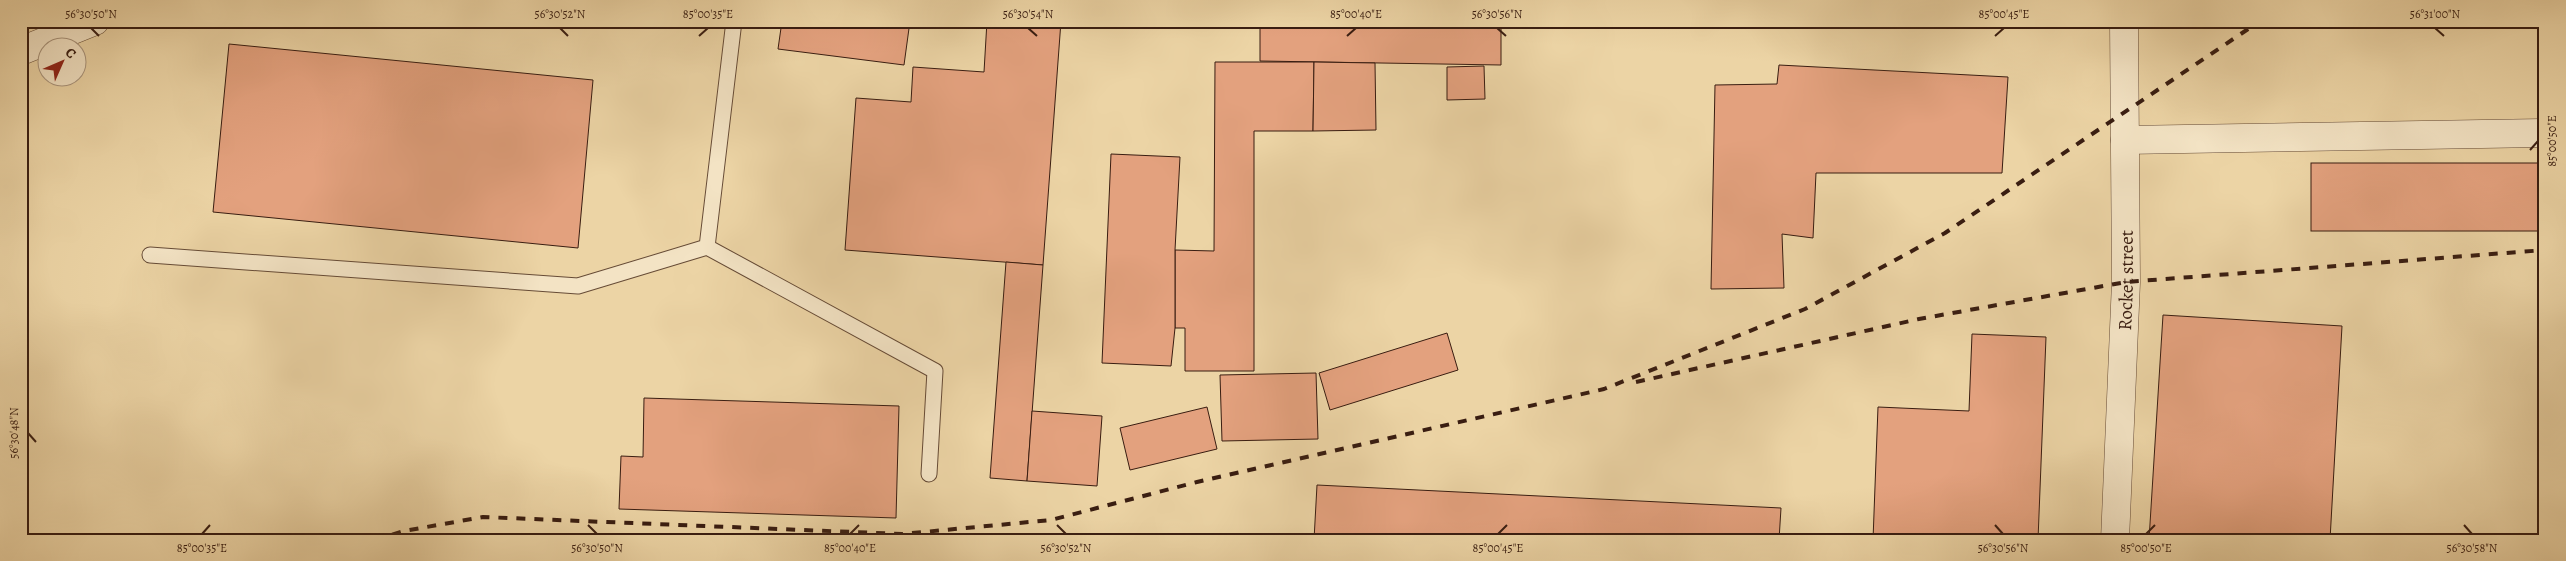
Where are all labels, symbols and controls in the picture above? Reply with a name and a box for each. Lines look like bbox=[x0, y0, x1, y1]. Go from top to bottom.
text: 56°30'50"N bbox=[65, 6, 117, 22]
text: 56°30'52"N bbox=[535, 6, 586, 22]
text: 85°00'35"E bbox=[683, 6, 733, 22]
text: 56°30'54"N bbox=[1003, 6, 1054, 22]
text: 85°00'40"E bbox=[1330, 6, 1382, 22]
text: 56°30'56"N bbox=[1472, 6, 1523, 22]
text: 85°00'45"E bbox=[1979, 6, 2029, 22]
text: 56°31'00"N bbox=[2410, 6, 2461, 22]
north arrow bbox=[38, 38, 88, 88]
text: С bbox=[61, 43, 81, 63]
text: 85°00'50"E bbox=[2544, 115, 2560, 167]
street label: Rocket street bbox=[2112, 230, 2140, 331]
text: 56°30'48"N bbox=[6, 407, 22, 459]
text: 85°00'35"E bbox=[177, 540, 227, 556]
text: 56°30'50"N bbox=[571, 540, 623, 556]
text: 85°00'40"E bbox=[824, 540, 876, 556]
text: 56°30'52"N bbox=[1041, 540, 1092, 556]
text: 85°00'45"E bbox=[1473, 540, 1523, 556]
text: 56°30'56"N bbox=[1978, 540, 2029, 556]
text: 85°00'50"E bbox=[2120, 540, 2172, 556]
text: 56°30'58"N bbox=[2446, 540, 2498, 556]

